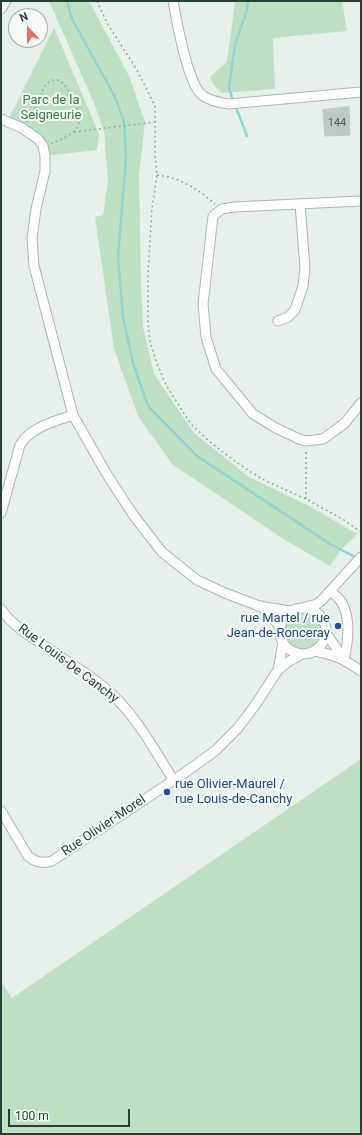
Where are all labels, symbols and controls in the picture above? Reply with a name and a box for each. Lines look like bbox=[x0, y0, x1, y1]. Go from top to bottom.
north arrow bbox=[8, 8, 48, 48]
text: N bbox=[18, 10, 30, 25]
park label: Parc de la Seigneurie bbox=[21, 93, 81, 124]
house number: 144 bbox=[328, 116, 346, 130]
place label: rue Martel / rue Jean-de-Ronceray bbox=[227, 611, 330, 642]
street label: Rue Louis-De Canchy bbox=[15, 621, 121, 707]
marker: rue Martel / rue Jean-de-Ronceray bbox=[333, 621, 343, 631]
place label: rue Olivier-Maurel / rue Louis-de-Canchy bbox=[175, 777, 292, 808]
marker: rue Olivier-Maurel / rue Louis-de-Canchy bbox=[162, 787, 172, 797]
street label: Rue Olivier-Morel bbox=[59, 792, 149, 860]
scale bar bbox=[10, 1101, 132, 1127]
text: 100 m bbox=[15, 1109, 49, 1123]

